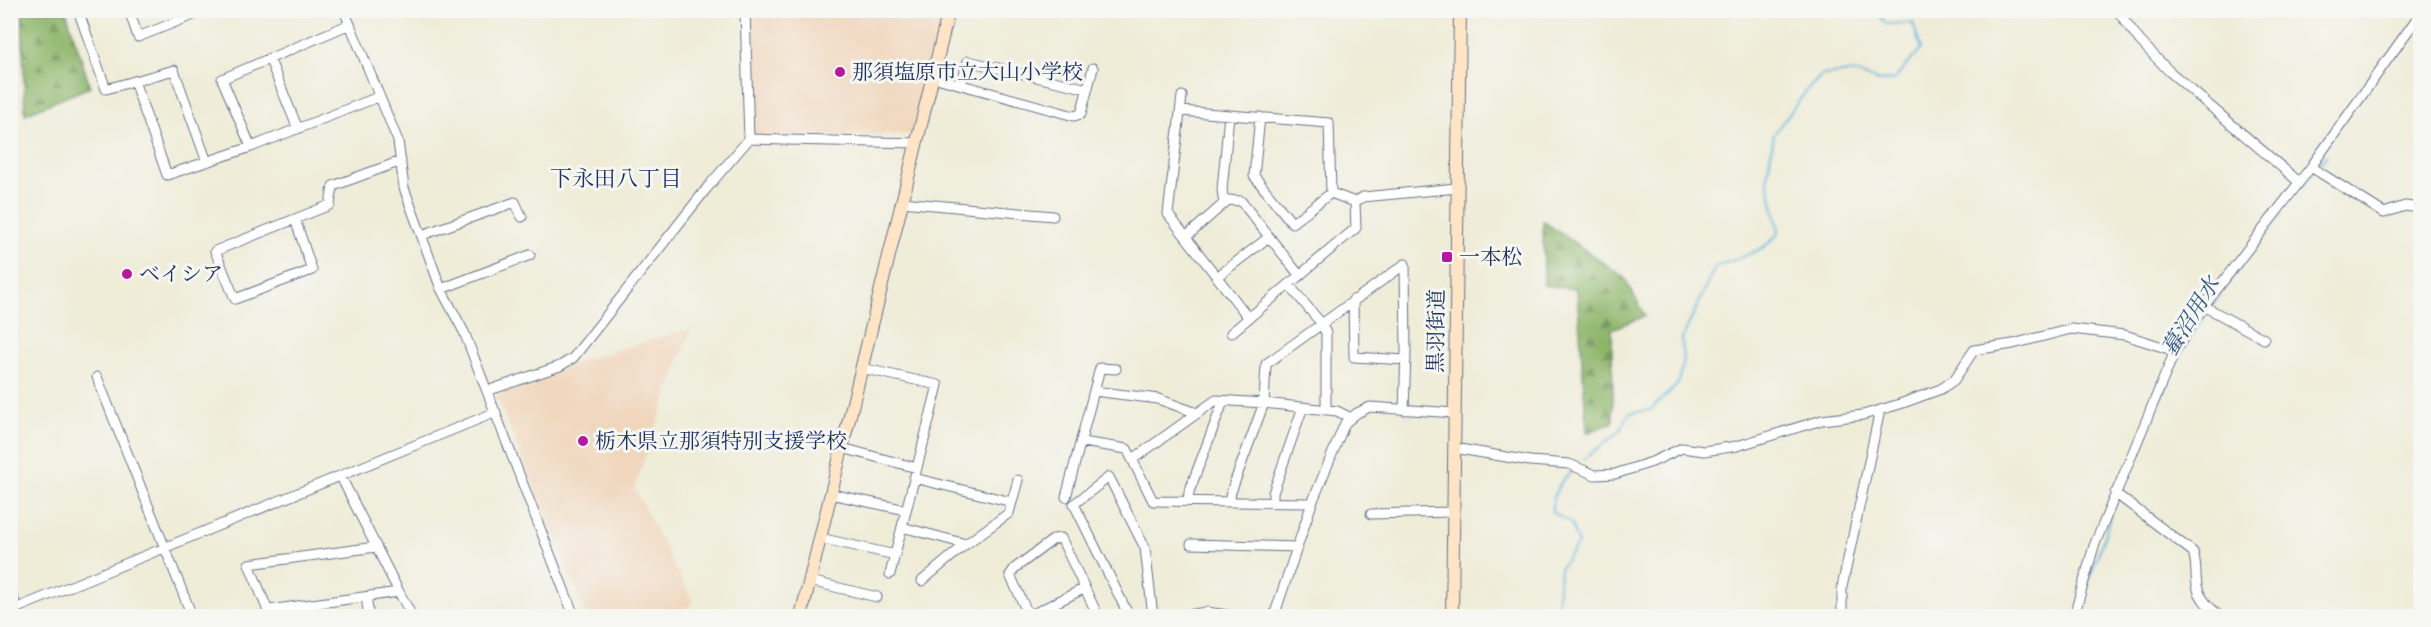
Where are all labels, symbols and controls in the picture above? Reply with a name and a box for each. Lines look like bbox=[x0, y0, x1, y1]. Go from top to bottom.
place label: 那須塩原市立大山小学校 bbox=[852, 59, 1083, 85]
marker: 那須塩原市立大山小学校 bbox=[833, 65, 847, 79]
district label: 下永田八丁目 bbox=[550, 165, 682, 192]
place label: 一本松 bbox=[1459, 244, 1522, 270]
marker: 一本松 bbox=[1440, 250, 1454, 264]
place label: ベイシア bbox=[139, 261, 223, 287]
marker: ベイシア bbox=[120, 267, 134, 281]
water label: 蟇沼用水 bbox=[2156, 270, 2226, 361]
street label: 黒羽街道 bbox=[1422, 289, 1450, 373]
place label: 栃木県立那須特別支援学校 bbox=[595, 428, 847, 454]
marker: 栃木県立那須特別支援学校 bbox=[576, 434, 590, 448]

